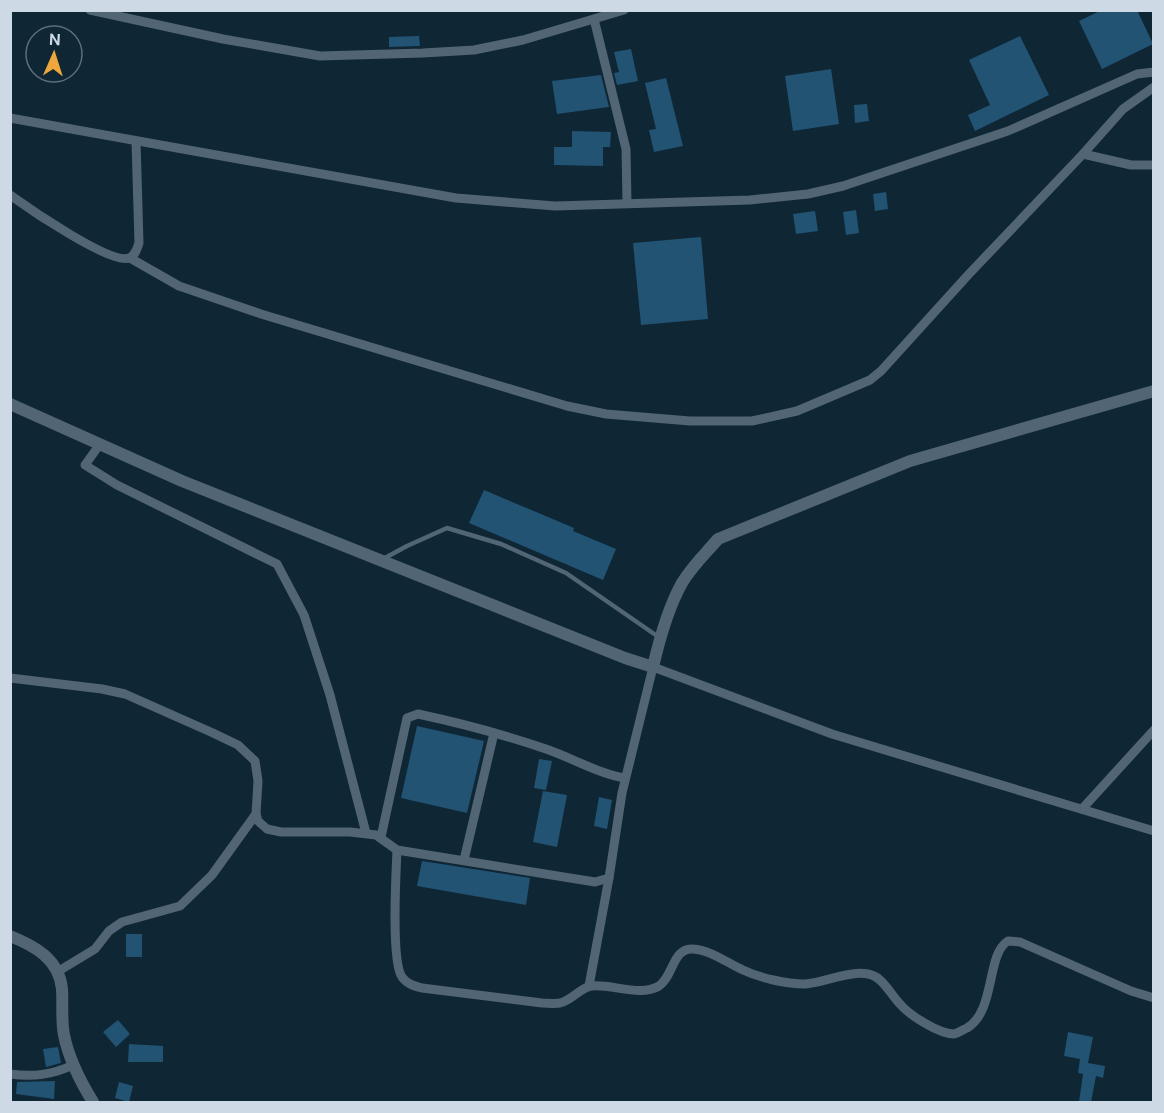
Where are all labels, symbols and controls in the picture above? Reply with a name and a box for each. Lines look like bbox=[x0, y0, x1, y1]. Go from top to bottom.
north arrow bbox=[24, 24, 84, 84]
text: N bbox=[48, 29, 61, 50]

